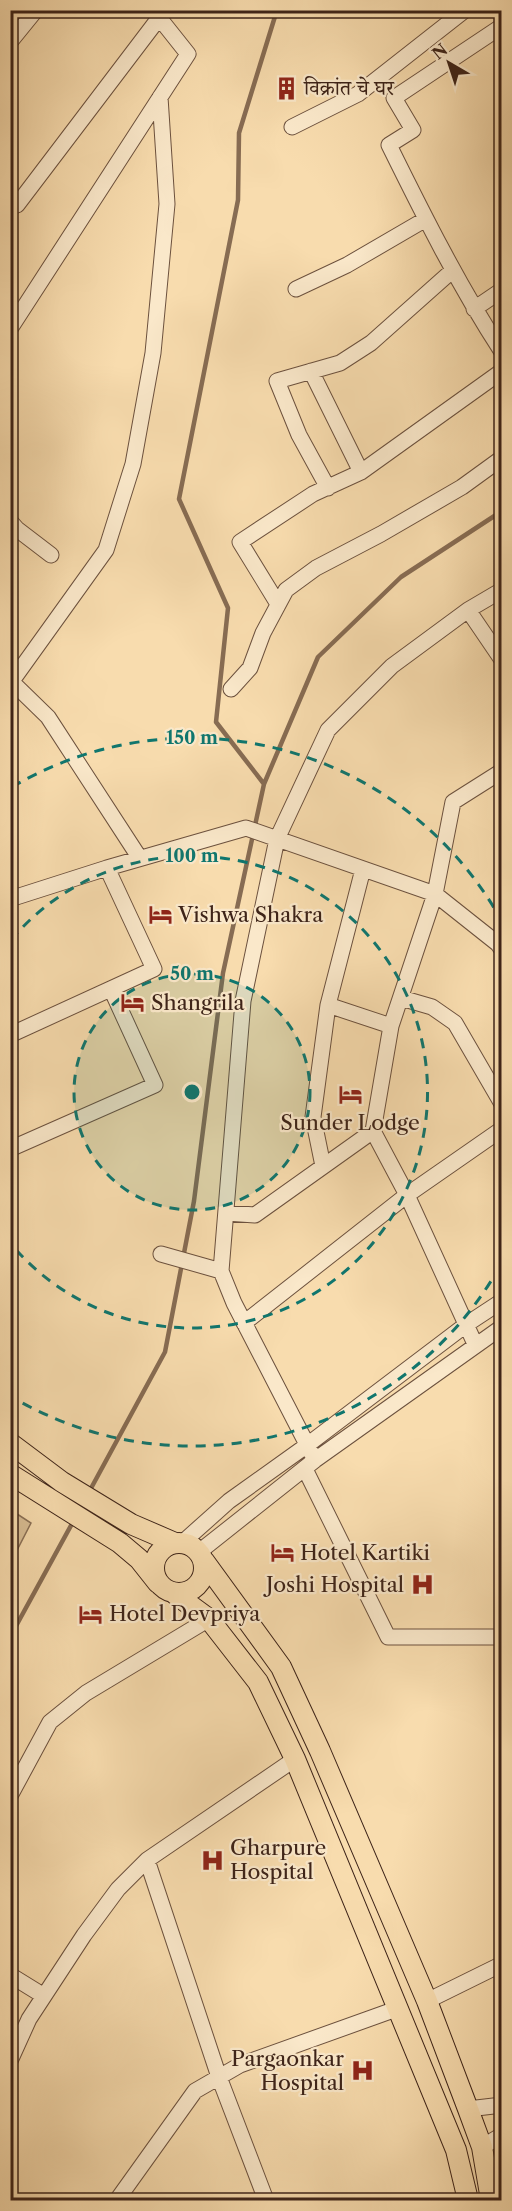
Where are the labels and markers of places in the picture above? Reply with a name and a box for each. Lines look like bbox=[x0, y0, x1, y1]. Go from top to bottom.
building icon: विक्रांत चे घर bbox=[273, 75, 299, 101]
place label: विक्रांत चे घर bbox=[303, 75, 395, 100]
hotel icon: Vishwa Shakra bbox=[147, 902, 173, 928]
place label: Vishwa Shakra bbox=[177, 902, 324, 927]
hotel icon: Shangrila bbox=[120, 990, 146, 1016]
place label: Shangrila bbox=[151, 990, 245, 1015]
centre of rings bbox=[182, 1082, 202, 1102]
hotel icon: Sunder Lodge bbox=[337, 1082, 363, 1108]
place label: Sunder Lodge bbox=[280, 1110, 420, 1135]
hotel icon: Hotel Kartiki bbox=[269, 1540, 295, 1566]
place label: Hotel Kartiki bbox=[300, 1540, 430, 1565]
place label: Joshi Hospital bbox=[263, 1572, 404, 1597]
hospital icon: Joshi Hospital bbox=[409, 1572, 435, 1598]
hotel icon: Hotel Devpriya bbox=[78, 1601, 104, 1627]
place label: Hotel Devpriya bbox=[109, 1601, 261, 1626]
place label: Gharpure Hospital bbox=[230, 1835, 326, 1884]
hospital icon: Gharpure Hospital bbox=[199, 1847, 225, 1873]
place label: Pargaonkar Hospital bbox=[231, 2046, 344, 2095]
hospital icon: Pargaonkar Hospital bbox=[349, 2058, 375, 2084]

